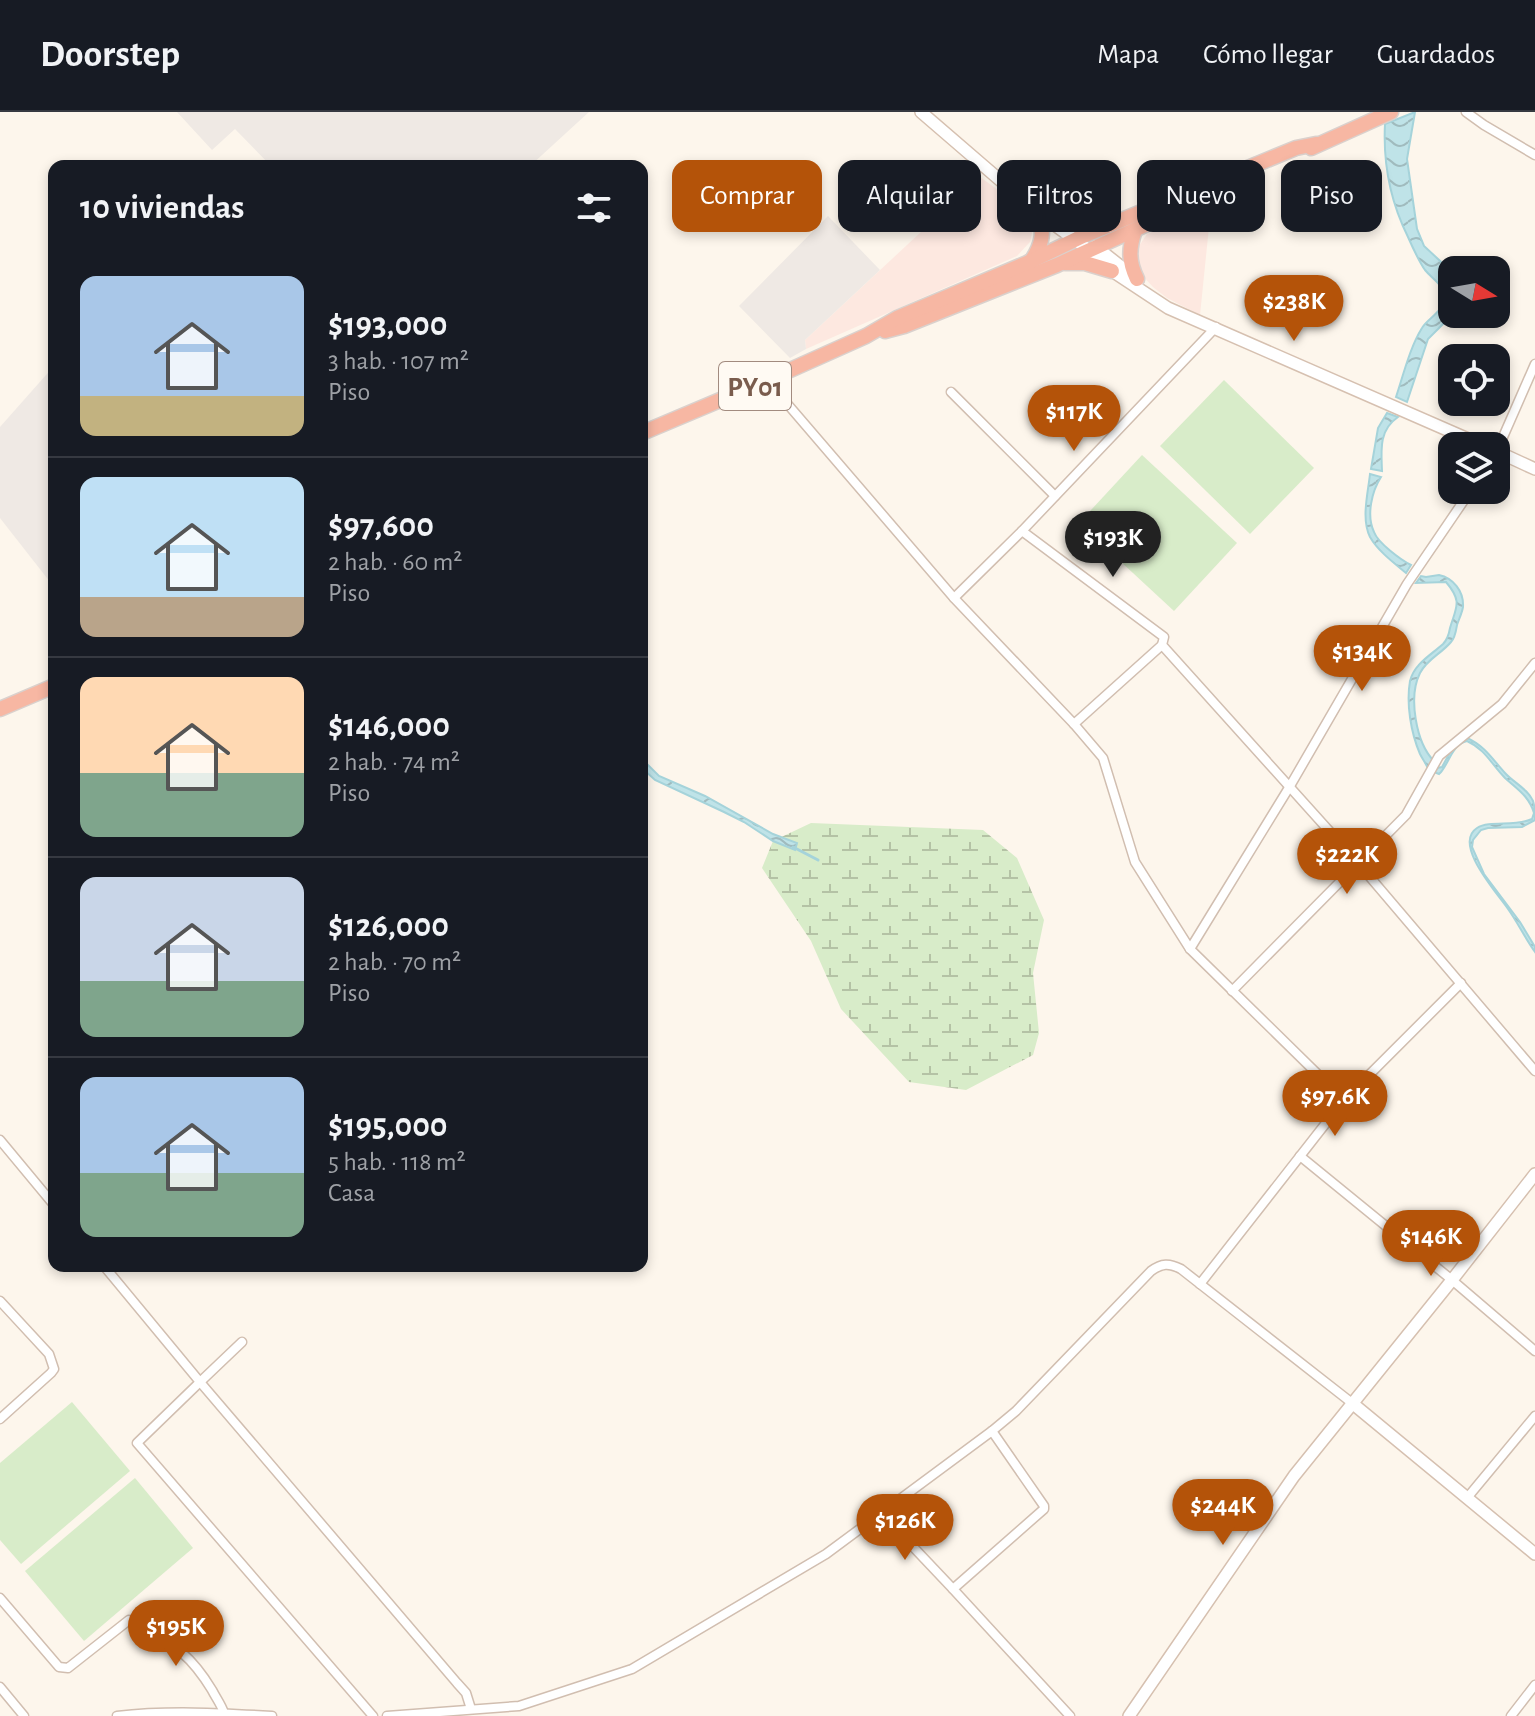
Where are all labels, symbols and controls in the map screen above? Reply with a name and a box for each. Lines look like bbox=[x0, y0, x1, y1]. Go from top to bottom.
text: Doorstep bbox=[40, 36, 180, 74]
text: Mapa bbox=[1097, 41, 1159, 69]
text: Cómo llegar bbox=[1203, 41, 1333, 69]
text: Guardados bbox=[1377, 41, 1495, 69]
chip: Comprar bbox=[672, 160, 822, 232]
chip: Alquilar bbox=[838, 160, 981, 232]
chip: Filtros bbox=[997, 160, 1121, 232]
chip: Nuevo bbox=[1137, 160, 1265, 232]
chip: Piso bbox=[1281, 160, 1382, 232]
icon: filters bbox=[572, 186, 616, 230]
text: 10 viviendas bbox=[80, 191, 244, 225]
north arrow bbox=[1438, 256, 1510, 328]
map controls bbox=[1438, 256, 1510, 504]
pin: $238K bbox=[1238, 275, 1350, 343]
text: $238K bbox=[1262, 288, 1326, 314]
icon: home bbox=[144, 308, 240, 404]
text: $193,000 bbox=[328, 308, 448, 342]
button: locate bbox=[1438, 344, 1510, 416]
text: 3 hab. · 107 m² bbox=[328, 348, 469, 374]
road number: PY01 bbox=[719, 362, 791, 410]
text: Piso bbox=[328, 379, 370, 405]
pin: $117K bbox=[1018, 385, 1130, 453]
text: $117K bbox=[1046, 398, 1102, 424]
button: layers bbox=[1438, 432, 1510, 504]
icon: home bbox=[144, 509, 240, 605]
text: $97,600 bbox=[328, 509, 434, 543]
pin: $193K bbox=[1057, 511, 1169, 579]
text: $193K bbox=[1083, 524, 1143, 550]
text: 2 hab. · 60 m² bbox=[328, 549, 462, 575]
text: Piso bbox=[328, 580, 370, 606]
pin: $134K bbox=[1306, 625, 1418, 693]
text: $134K bbox=[1332, 638, 1392, 664]
icon: home bbox=[144, 709, 240, 805]
text: $146,000 bbox=[328, 709, 450, 743]
text: 2 hab. · 74 m² bbox=[328, 749, 460, 775]
text: Piso bbox=[328, 780, 370, 806]
pin: $222K bbox=[1291, 828, 1403, 896]
text: $222K bbox=[1315, 841, 1379, 867]
icon: home bbox=[144, 909, 240, 1005]
text: $126,000 bbox=[328, 909, 449, 943]
text: 2 hab. · 70 m² bbox=[328, 949, 461, 975]
text: Piso bbox=[328, 980, 370, 1006]
pin: $97.6K bbox=[1270, 1070, 1400, 1138]
text: $97.6K bbox=[1300, 1083, 1370, 1109]
icon: home bbox=[144, 1109, 240, 1205]
text: $195,000 bbox=[328, 1109, 448, 1143]
text: 5 hab. · 118 m² bbox=[328, 1149, 466, 1175]
text: Casa bbox=[328, 1180, 375, 1206]
pin: $146K bbox=[1375, 1210, 1487, 1278]
text: $146K bbox=[1400, 1223, 1462, 1249]
pin: $244K bbox=[1167, 1479, 1279, 1547]
text: $244K bbox=[1190, 1492, 1256, 1518]
pin: $126K bbox=[849, 1494, 961, 1562]
text: $126K bbox=[874, 1507, 936, 1533]
pin: $195K bbox=[120, 1600, 232, 1668]
text: $195K bbox=[146, 1613, 206, 1639]

